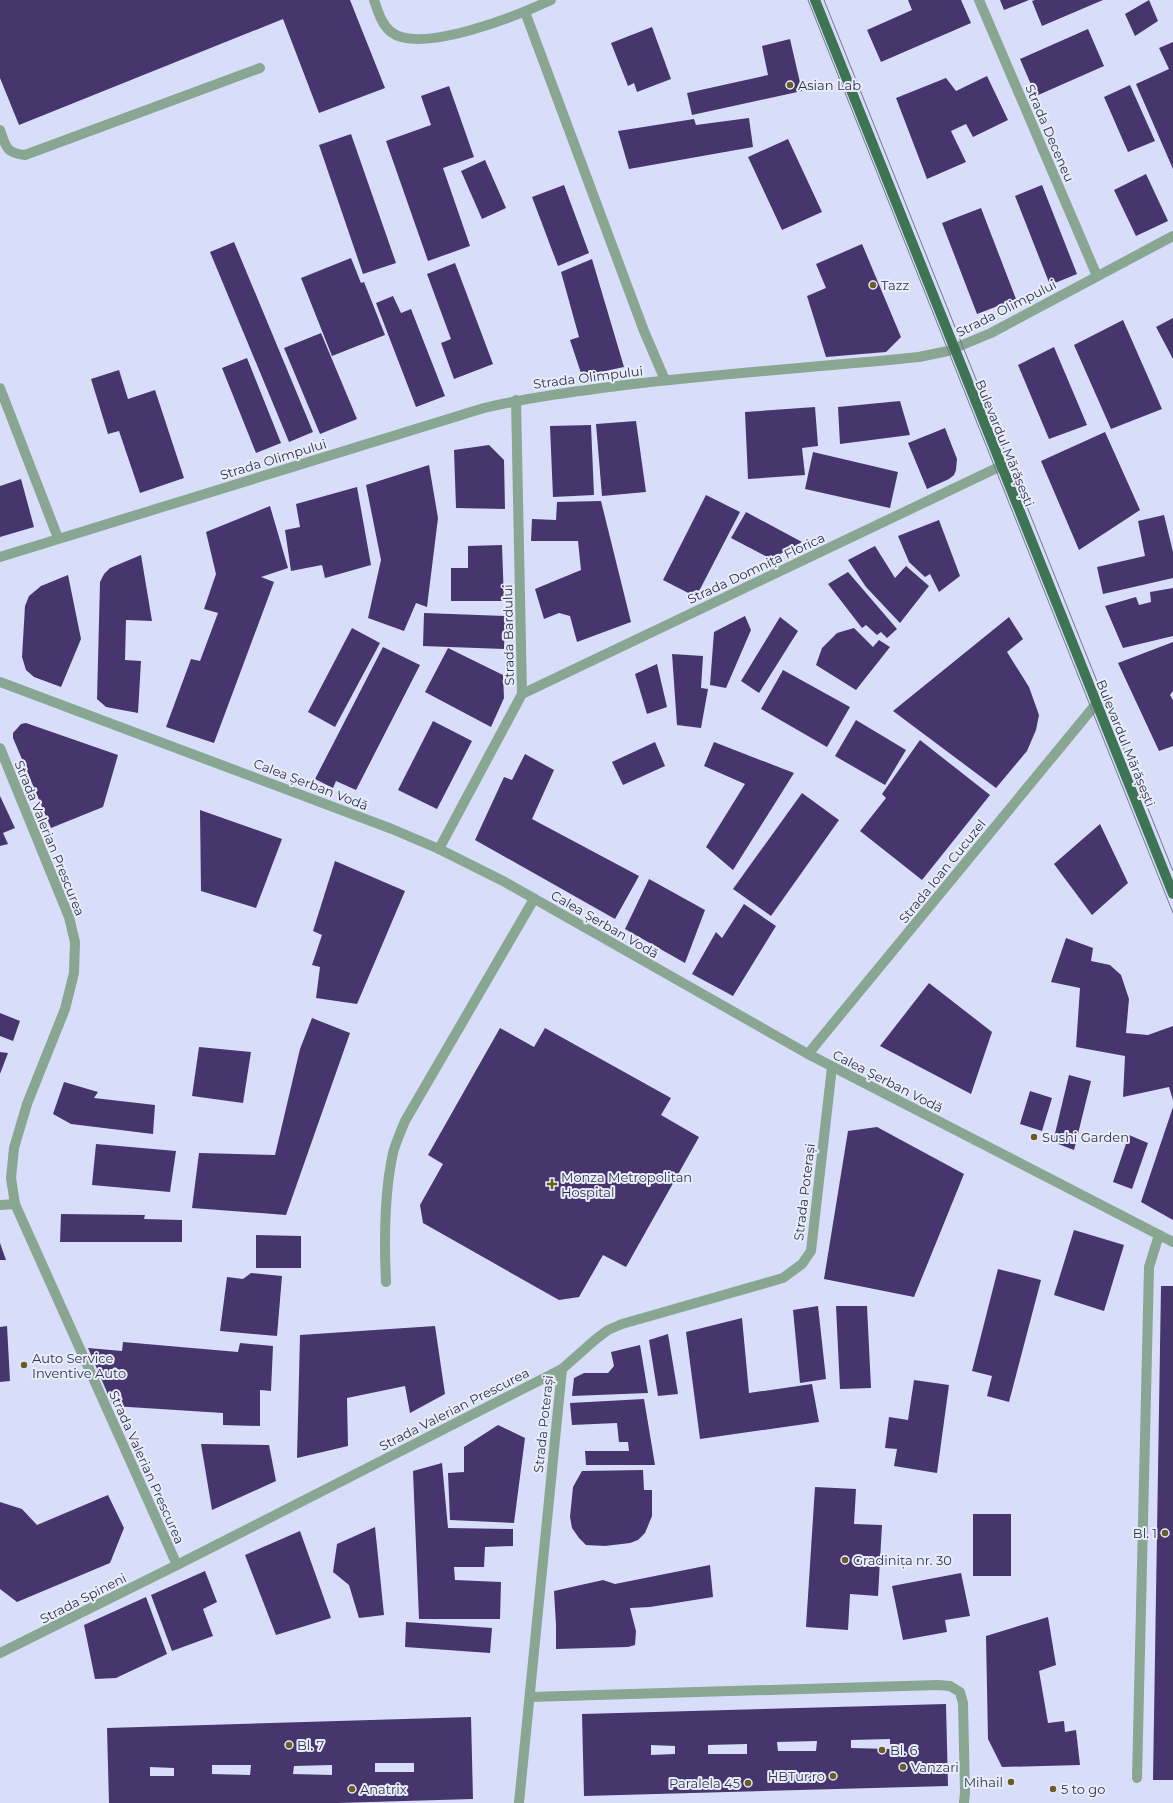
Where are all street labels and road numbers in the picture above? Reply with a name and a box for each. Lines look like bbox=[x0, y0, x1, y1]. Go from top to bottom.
street label: Strada Deceneu bbox=[1022, 82, 1078, 184]
street label: Strada Olimpului bbox=[953, 276, 1059, 340]
street label: Strada Olimpului bbox=[532, 362, 644, 392]
street label: Bulevardul Mărășești bbox=[970, 377, 1038, 510]
street label: Strada Olimpului bbox=[218, 435, 328, 483]
street label: Strada Domnița Florica bbox=[685, 529, 828, 609]
street label: Strada Bardului bbox=[499, 584, 517, 686]
street label: Bulevardul Mărășești bbox=[1091, 677, 1159, 810]
street label: Calea Șerban Vodă bbox=[251, 755, 371, 815]
street label: Strada Valerian Prescurea bbox=[11, 758, 89, 918]
street label: Strada Ioan Cucuzel bbox=[895, 816, 989, 926]
street label: Calea Șerban Vodă bbox=[547, 887, 662, 963]
street label: Calea Șerban Vodă bbox=[829, 1046, 946, 1118]
street label: Strada Poterași bbox=[790, 1142, 820, 1242]
street label: Strada Valerian Prescurea bbox=[376, 1364, 532, 1454]
street label: Strada Poterași bbox=[530, 1374, 558, 1474]
street label: Strada Valerian Prescurea bbox=[106, 1388, 188, 1546]
street label: Strada Spineni bbox=[37, 1569, 129, 1627]

